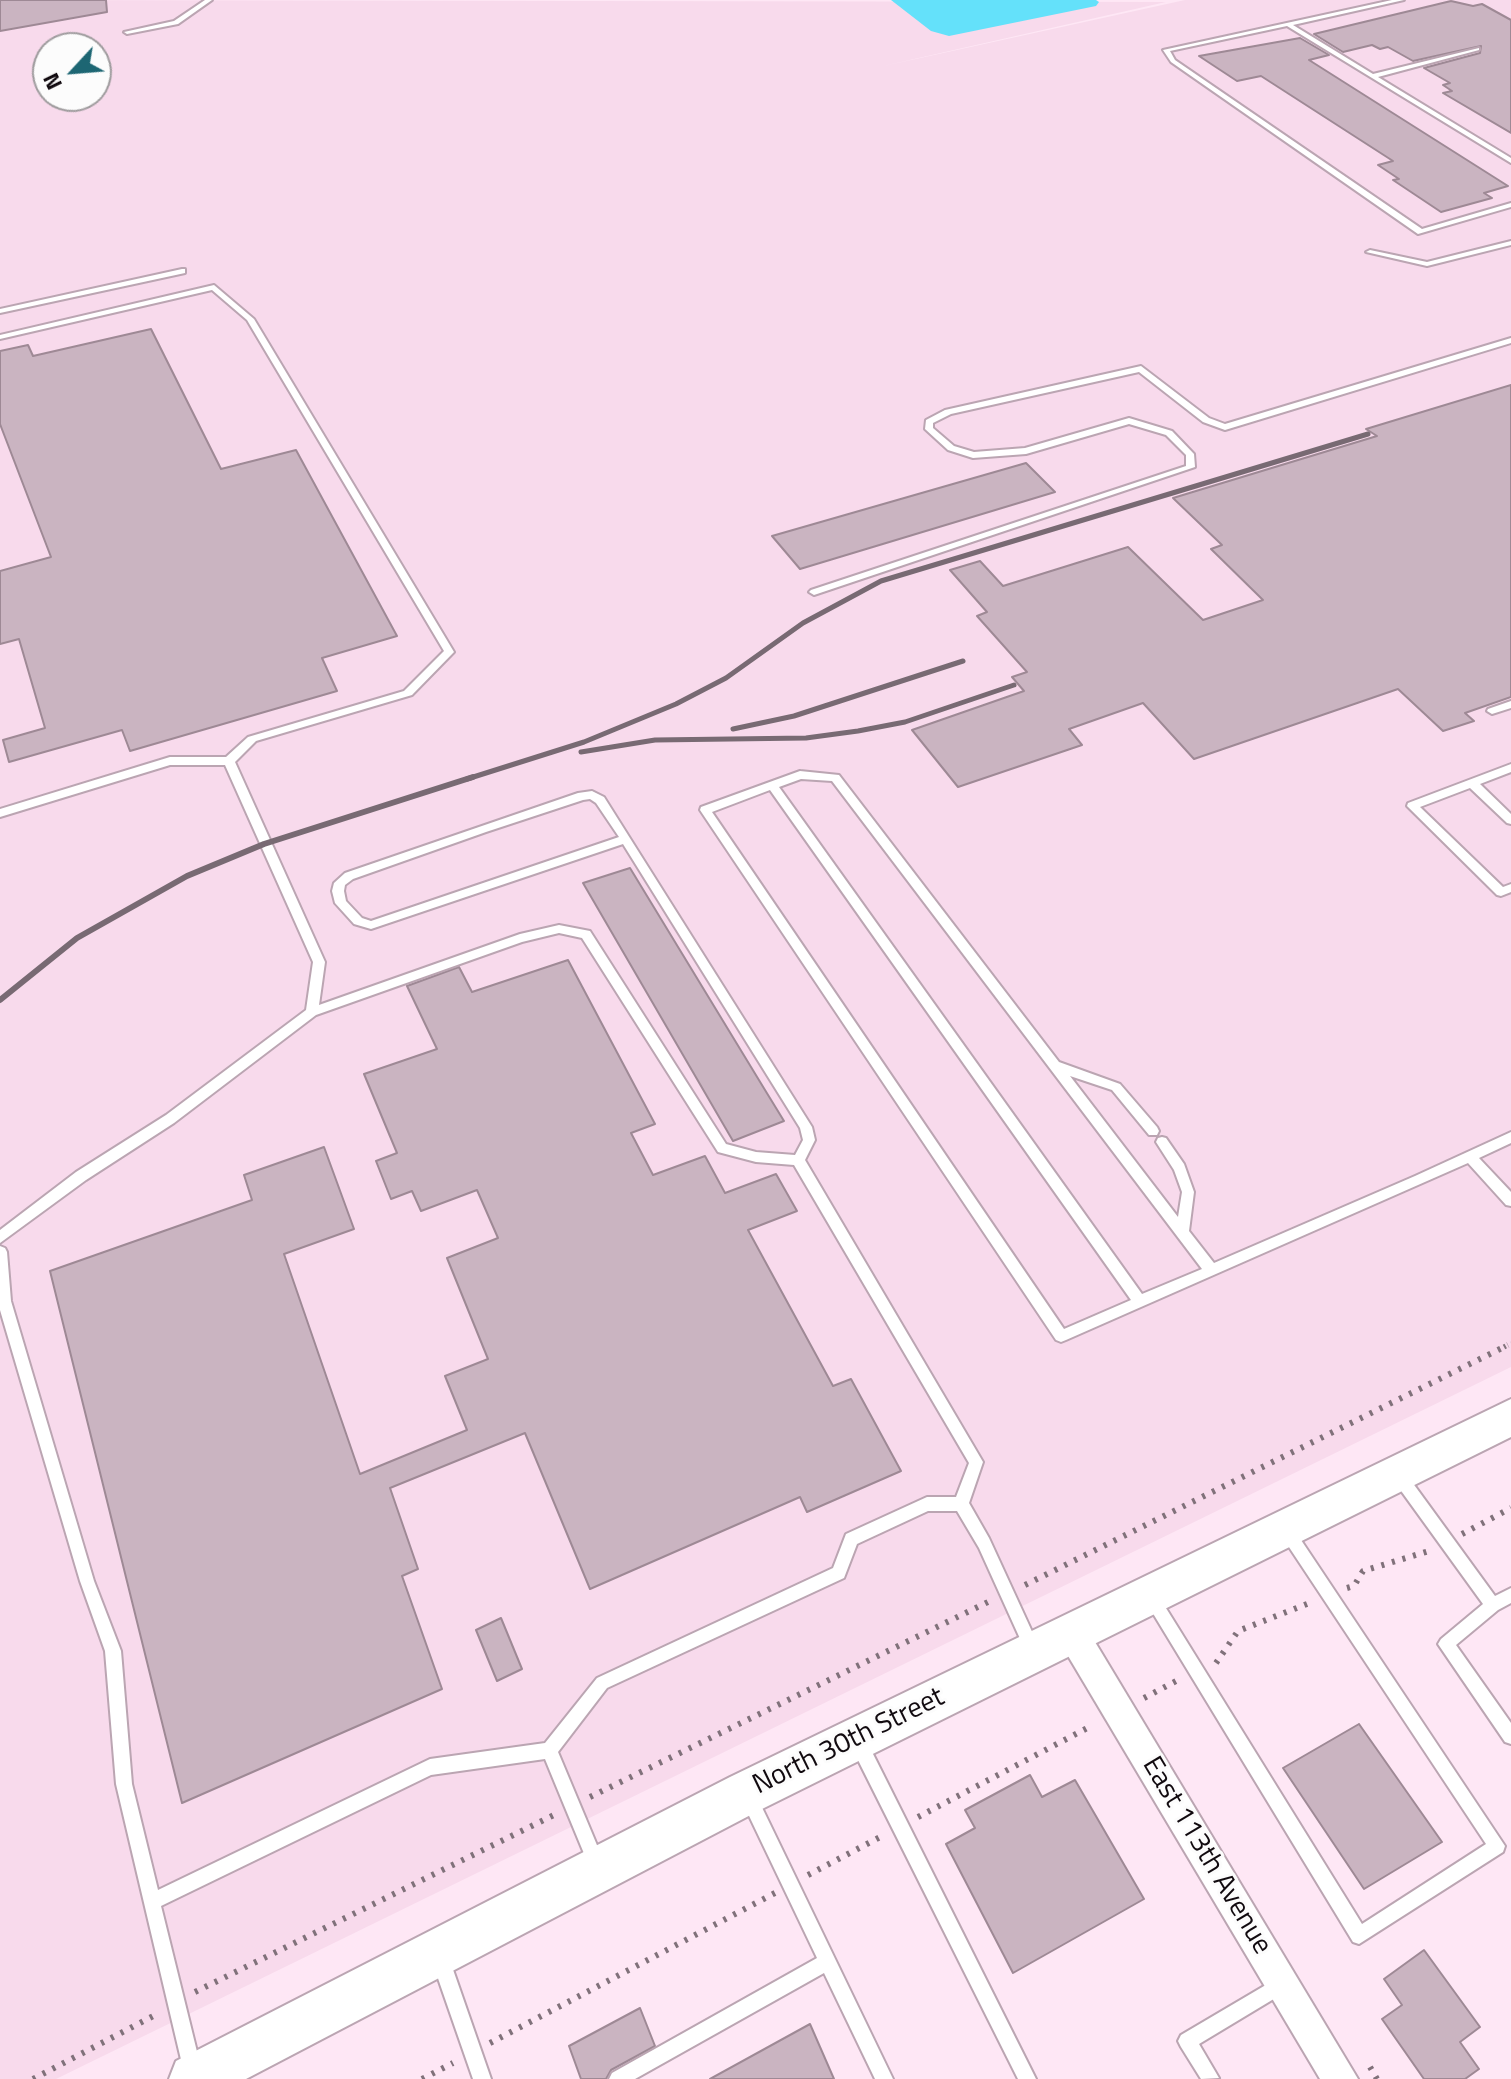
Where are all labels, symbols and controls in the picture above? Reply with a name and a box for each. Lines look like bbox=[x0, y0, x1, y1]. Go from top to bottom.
north arrow bbox=[32, 32, 112, 112]
text: N bbox=[34, 67, 71, 96]
street label: North 30th Street bbox=[748, 1681, 950, 1803]
street label: East 113th Avenue bbox=[1134, 1751, 1278, 1961]

